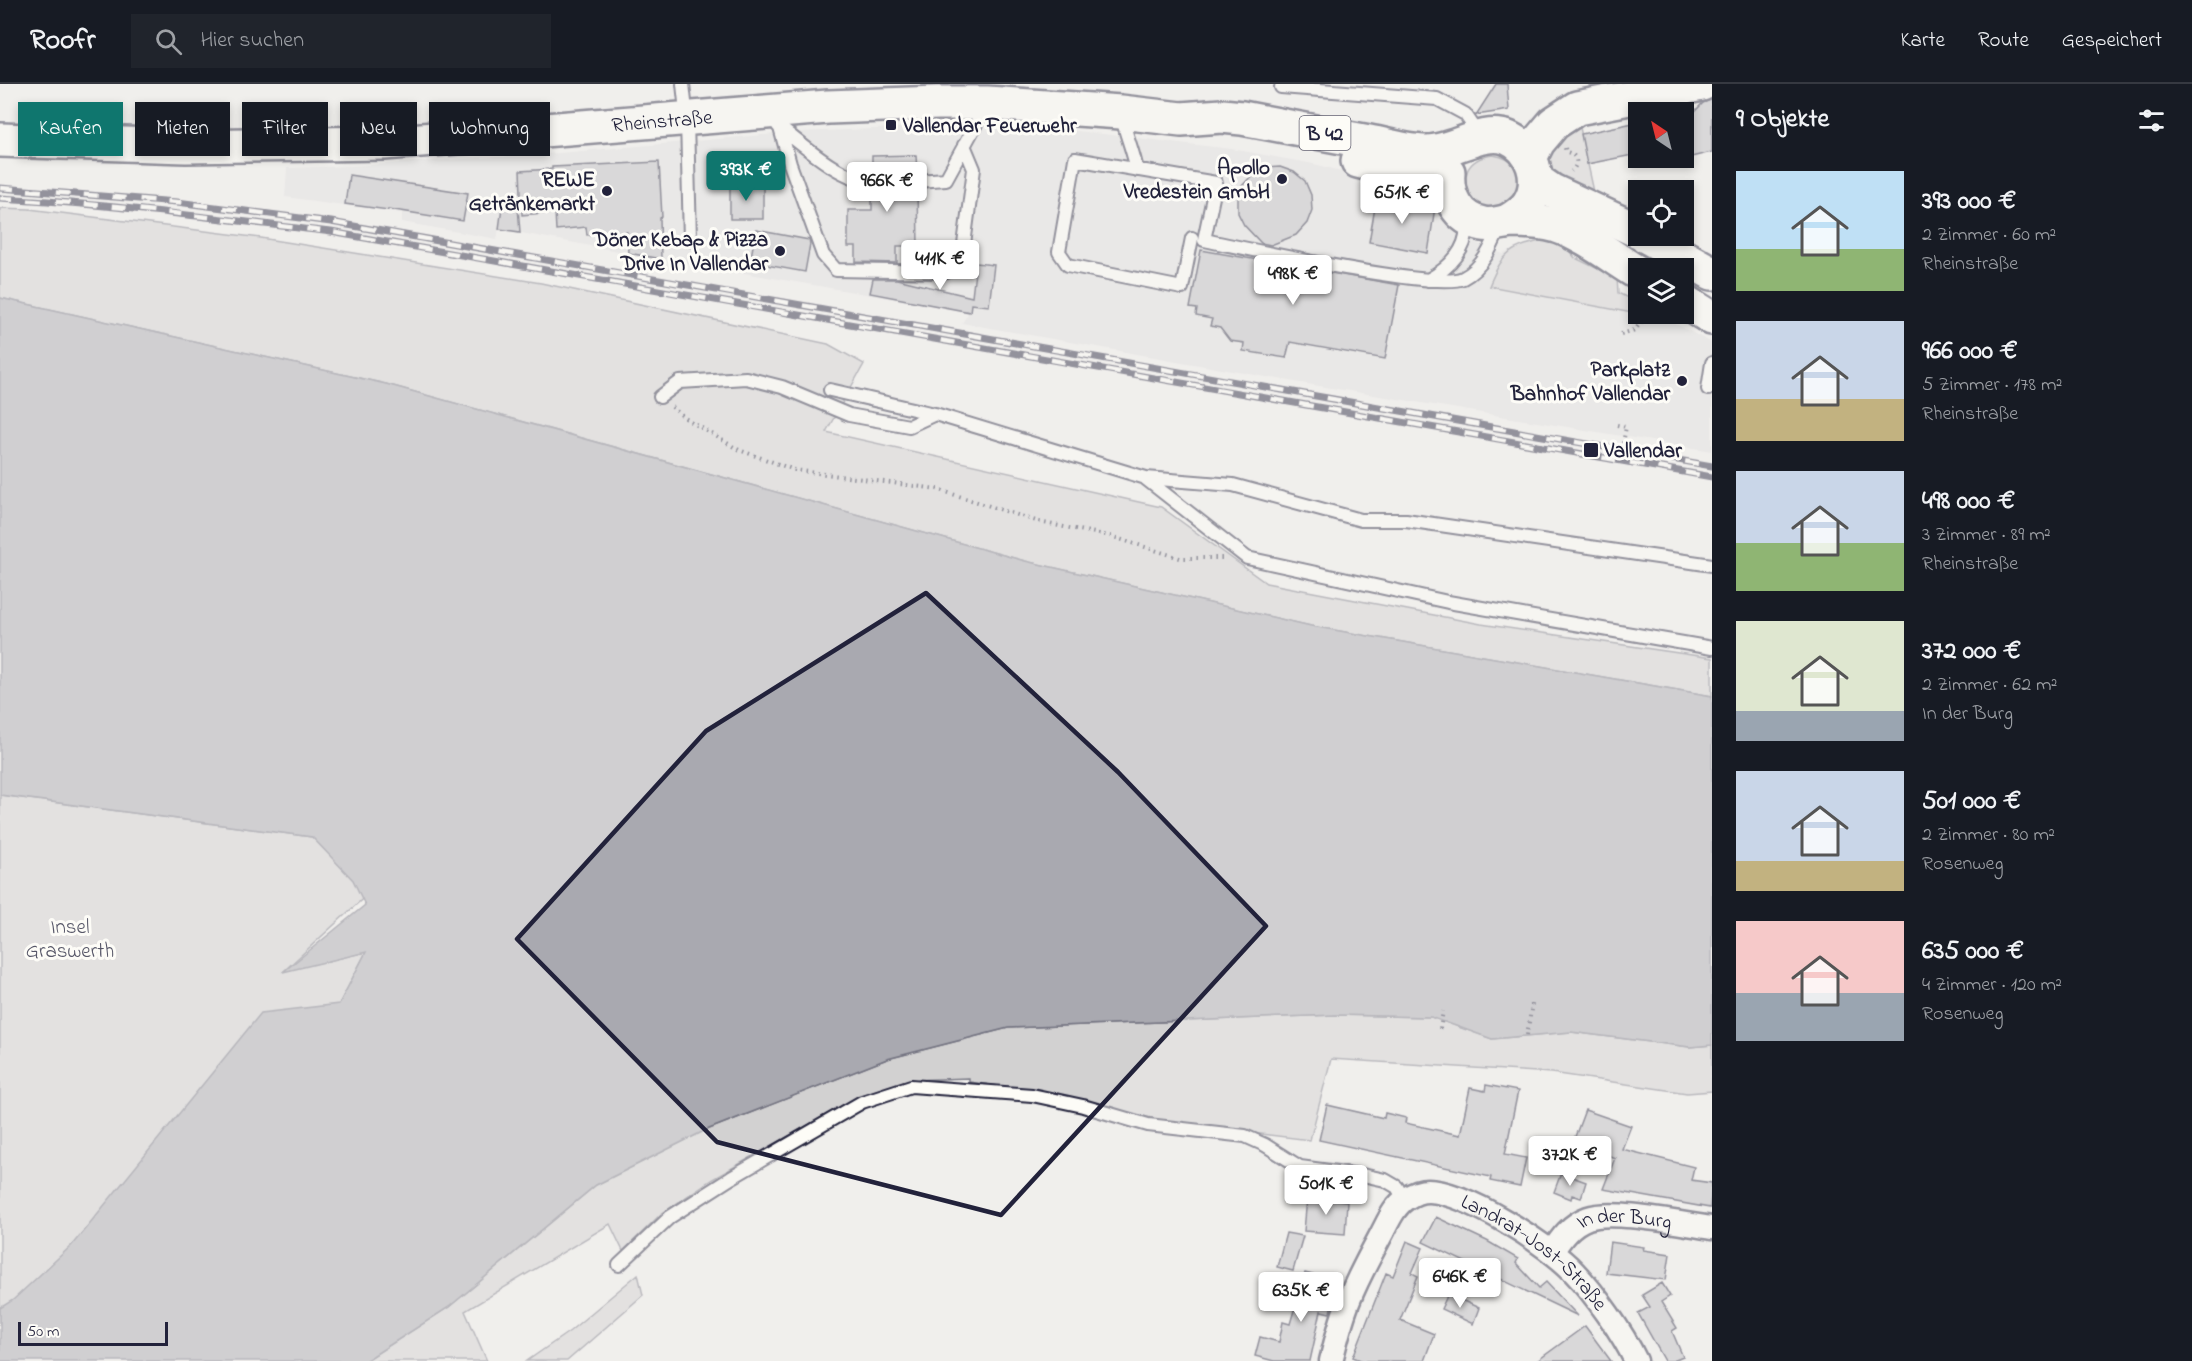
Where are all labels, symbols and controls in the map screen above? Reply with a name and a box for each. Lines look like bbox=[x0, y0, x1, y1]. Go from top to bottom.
search box bbox=[131, 14, 551, 68]
text: Roofr bbox=[30, 21, 95, 62]
icon: search bbox=[152, 25, 185, 58]
text: Hier suchen bbox=[200, 25, 304, 57]
text: Karte bbox=[1900, 26, 1945, 56]
text: Route bbox=[1978, 26, 2029, 56]
text: Gespeichert bbox=[2062, 26, 2162, 56]
text: 9 Objekte bbox=[1736, 101, 1829, 139]
chip: Kaufen bbox=[18, 102, 123, 156]
chip: Mieten bbox=[135, 102, 230, 156]
chip: Filter bbox=[242, 102, 328, 156]
chip: Neu bbox=[340, 102, 417, 156]
chip: Wohnung bbox=[429, 102, 550, 156]
north arrow bbox=[1628, 102, 1694, 168]
map controls bbox=[1628, 102, 1694, 324]
street label: Rheinstraße bbox=[610, 103, 714, 141]
icon: filters bbox=[2135, 104, 2168, 137]
place label: Vallendar Feuerwehr bbox=[902, 112, 1077, 142]
road number: B 42 bbox=[1300, 116, 1350, 150]
marker: Vallendar Feuerwehr bbox=[884, 118, 898, 132]
pin: 393K € bbox=[697, 151, 795, 202]
place label: Apollo Vredestein GmbH bbox=[1123, 154, 1270, 208]
text: 393K € bbox=[720, 156, 772, 185]
pin: 966K € bbox=[838, 162, 936, 213]
place label: REWE Getränkemarkt bbox=[469, 166, 596, 220]
text: 966K € bbox=[861, 167, 913, 196]
marker: Apollo Vredestein GmbH bbox=[1275, 172, 1289, 186]
pin: 651K € bbox=[1353, 174, 1451, 225]
text: 651K € bbox=[1374, 179, 1430, 208]
button: locate bbox=[1628, 180, 1694, 246]
text: 393 000 € bbox=[1922, 183, 2016, 221]
marker: REWE Getränkemarkt bbox=[600, 184, 614, 198]
icon: home bbox=[1784, 195, 1856, 267]
text: 2 Zimmer · 60 m² bbox=[1922, 221, 2056, 250]
place label: Döner Kebap & Pizza Drive In Vallendar bbox=[592, 226, 768, 280]
pin: 411K € bbox=[891, 240, 989, 291]
marker: Döner Kebap & Pizza Drive In Vallendar bbox=[773, 244, 787, 258]
text: 411K € bbox=[915, 245, 965, 274]
text: Rheinstraße bbox=[1922, 250, 2018, 279]
pin: 498K € bbox=[1244, 255, 1342, 306]
button: layers bbox=[1628, 258, 1694, 324]
text: 498K € bbox=[1268, 260, 1318, 289]
text: 966 000 € bbox=[1922, 333, 2018, 371]
icon: home bbox=[1784, 345, 1856, 417]
place label: Parkplatz Bahnhof Vallendar bbox=[1510, 356, 1671, 410]
text: 5 Zimmer · 178 m² bbox=[1922, 371, 2062, 400]
marker: Parkplatz Bahnhof Vallendar bbox=[1675, 374, 1689, 388]
text: Rheinstraße bbox=[1922, 400, 2018, 429]
place label: Vallendar bbox=[1603, 437, 1682, 467]
marker: Vallendar bbox=[1582, 441, 1600, 459]
text: 498 000 € bbox=[1922, 483, 2015, 521]
icon: home bbox=[1784, 495, 1856, 567]
text: 3 Zimmer · 89 m² bbox=[1922, 521, 2051, 550]
text: Rheinstraße bbox=[1922, 550, 2018, 579]
text: 372 000 € bbox=[1922, 633, 2021, 671]
icon: home bbox=[1784, 645, 1856, 717]
text: 2 Zimmer · 62 m² bbox=[1922, 671, 2058, 700]
text: In der Burg bbox=[1922, 700, 2013, 729]
text: 501 000 € bbox=[1922, 783, 2021, 821]
icon: home bbox=[1784, 795, 1856, 867]
text: 2 Zimmer · 80 m² bbox=[1922, 821, 2055, 850]
text: Rosenweg bbox=[1922, 850, 2004, 879]
park label: Insel Graswerth bbox=[26, 913, 114, 967]
text: 635 000 € bbox=[1922, 933, 2024, 971]
icon: home bbox=[1784, 945, 1856, 1017]
text: 4 Zimmer · 120 m² bbox=[1922, 971, 2062, 1000]
text: Rosenweg bbox=[1922, 1000, 2004, 1029]
pin: 372K € bbox=[1521, 1136, 1619, 1187]
text: 372K € bbox=[1542, 1141, 1598, 1170]
pin: 501K € bbox=[1277, 1165, 1375, 1216]
text: 501K € bbox=[1298, 1170, 1354, 1199]
street label: Landrat-Jost-Straße bbox=[1456, 1188, 1614, 1318]
street label: In der Burg bbox=[1571, 1202, 1674, 1240]
pin: 646K € bbox=[1411, 1258, 1509, 1309]
text: 646K € bbox=[1433, 1263, 1487, 1292]
pin: 635K € bbox=[1252, 1272, 1350, 1323]
text: 635K € bbox=[1272, 1277, 1330, 1306]
scale bar bbox=[18, 1319, 168, 1346]
text: 50 m bbox=[27, 1320, 59, 1344]

